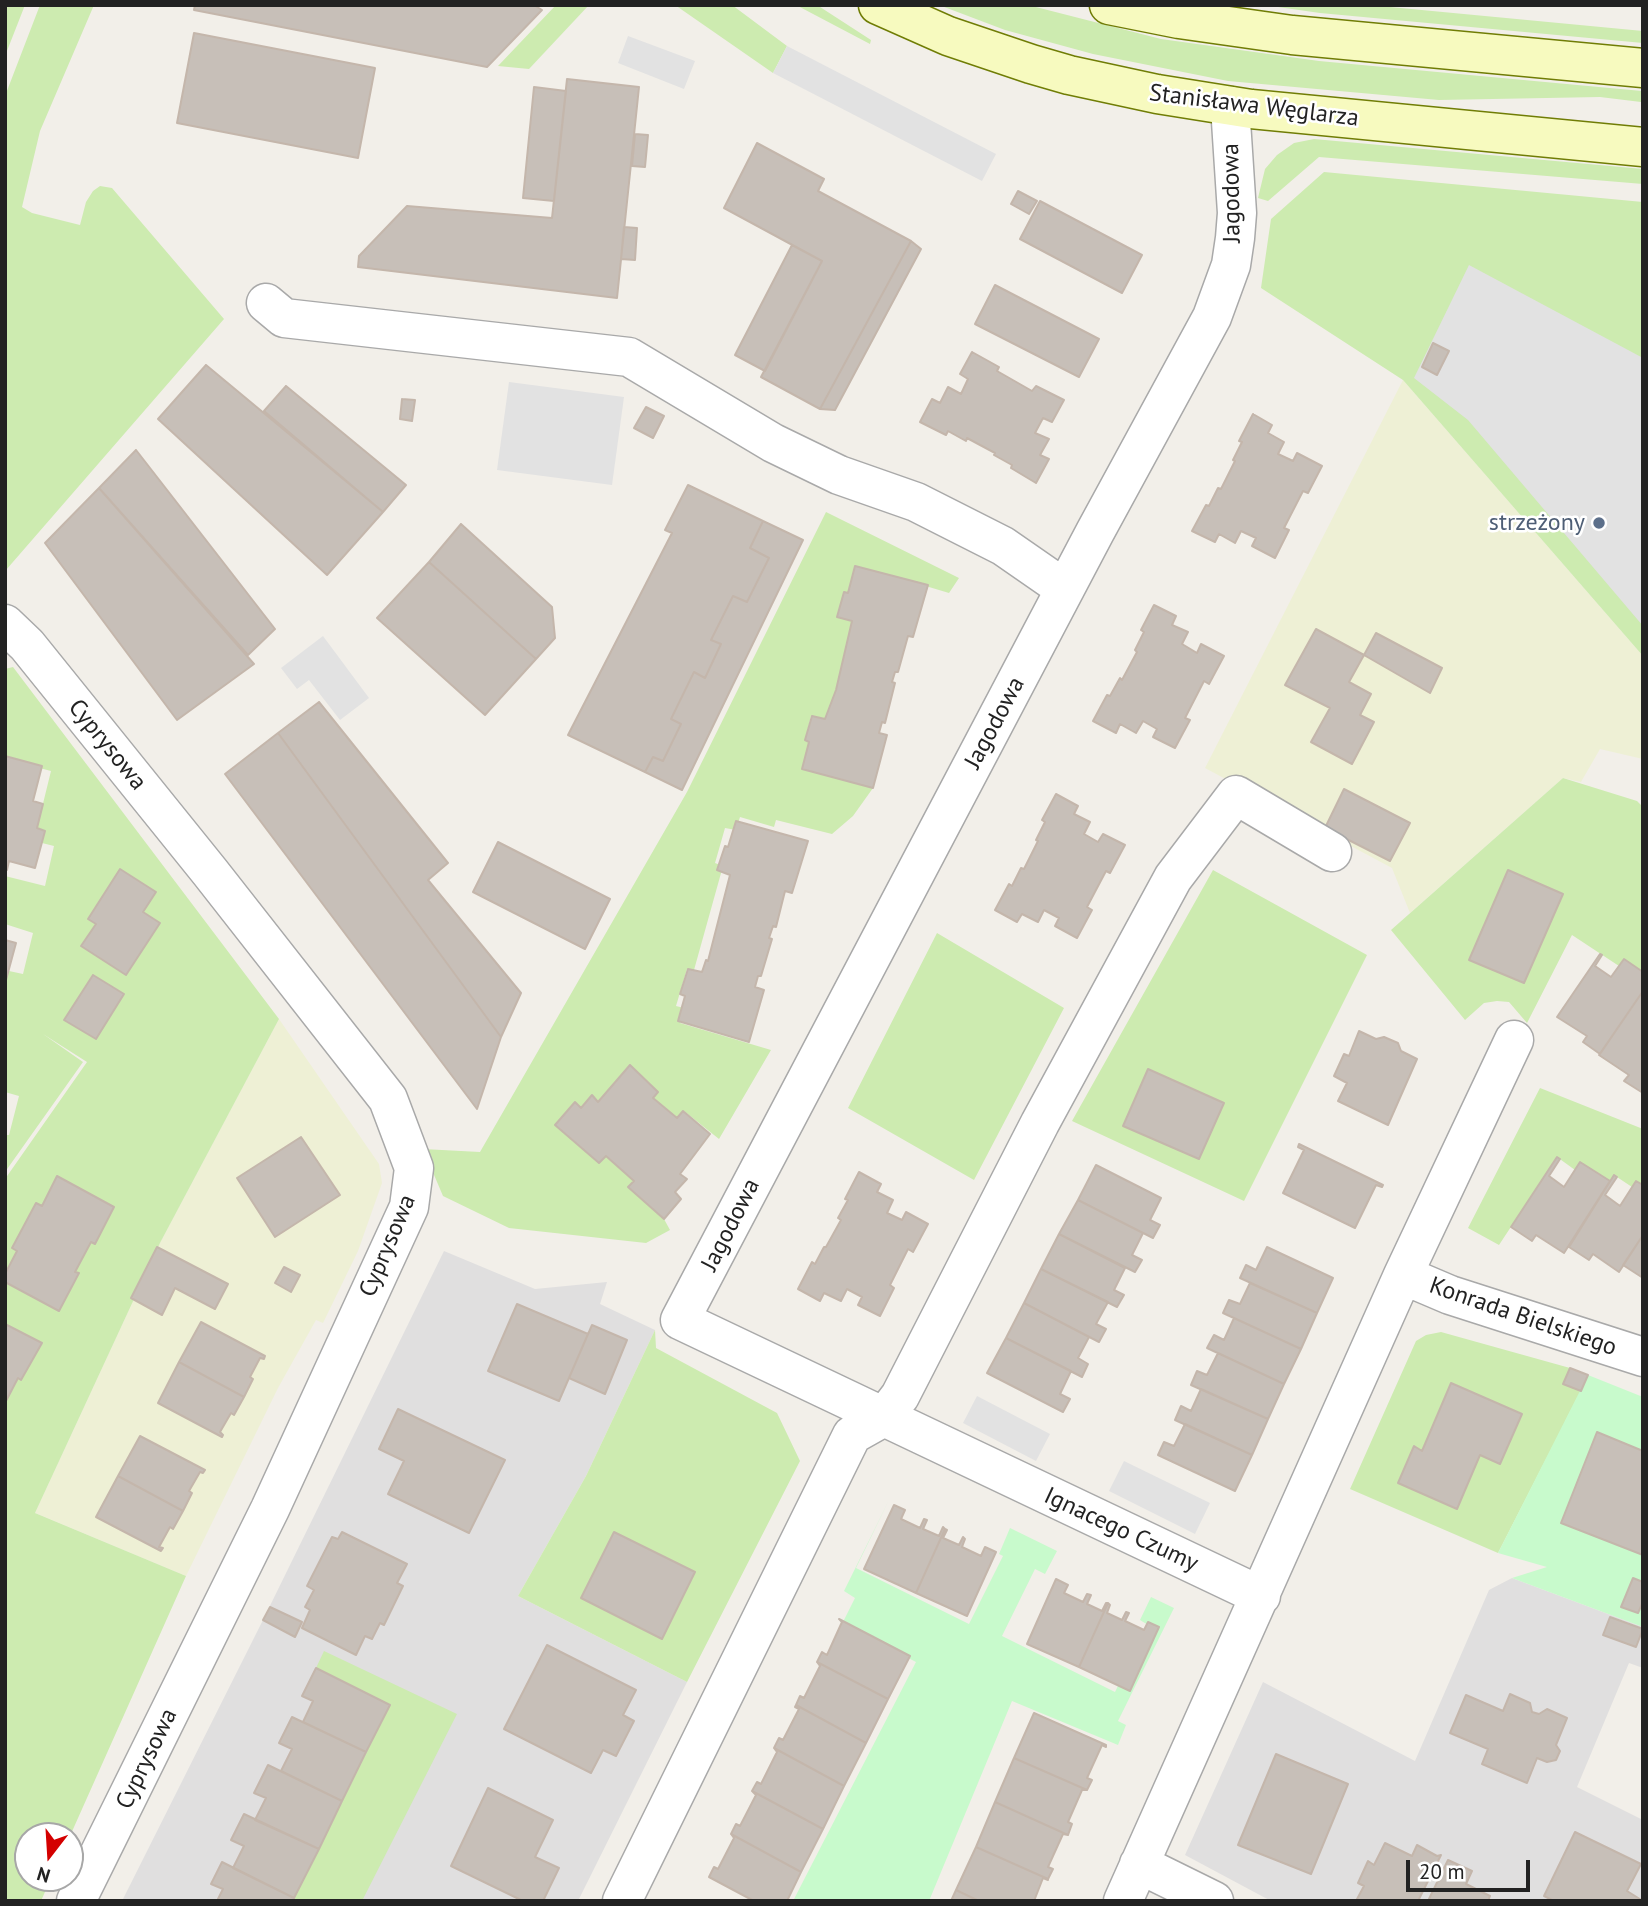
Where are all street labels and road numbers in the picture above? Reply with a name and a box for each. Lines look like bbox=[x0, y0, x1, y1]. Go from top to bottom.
street label: Stanisława Węglarza bbox=[1148, 79, 1360, 133]
street label: Jagodowa bbox=[1217, 143, 1247, 243]
street label: Jagodowa bbox=[959, 672, 1031, 774]
street label: Cyprysowa bbox=[62, 694, 152, 796]
street label: Jagodowa bbox=[696, 1174, 766, 1276]
street label: Cyprysowa bbox=[354, 1190, 422, 1302]
street label: Konrada Bielskiego bbox=[1426, 1271, 1620, 1363]
street label: Ignacego Czumy bbox=[1039, 1482, 1203, 1578]
street label: Cyprysowa bbox=[110, 1704, 184, 1814]

